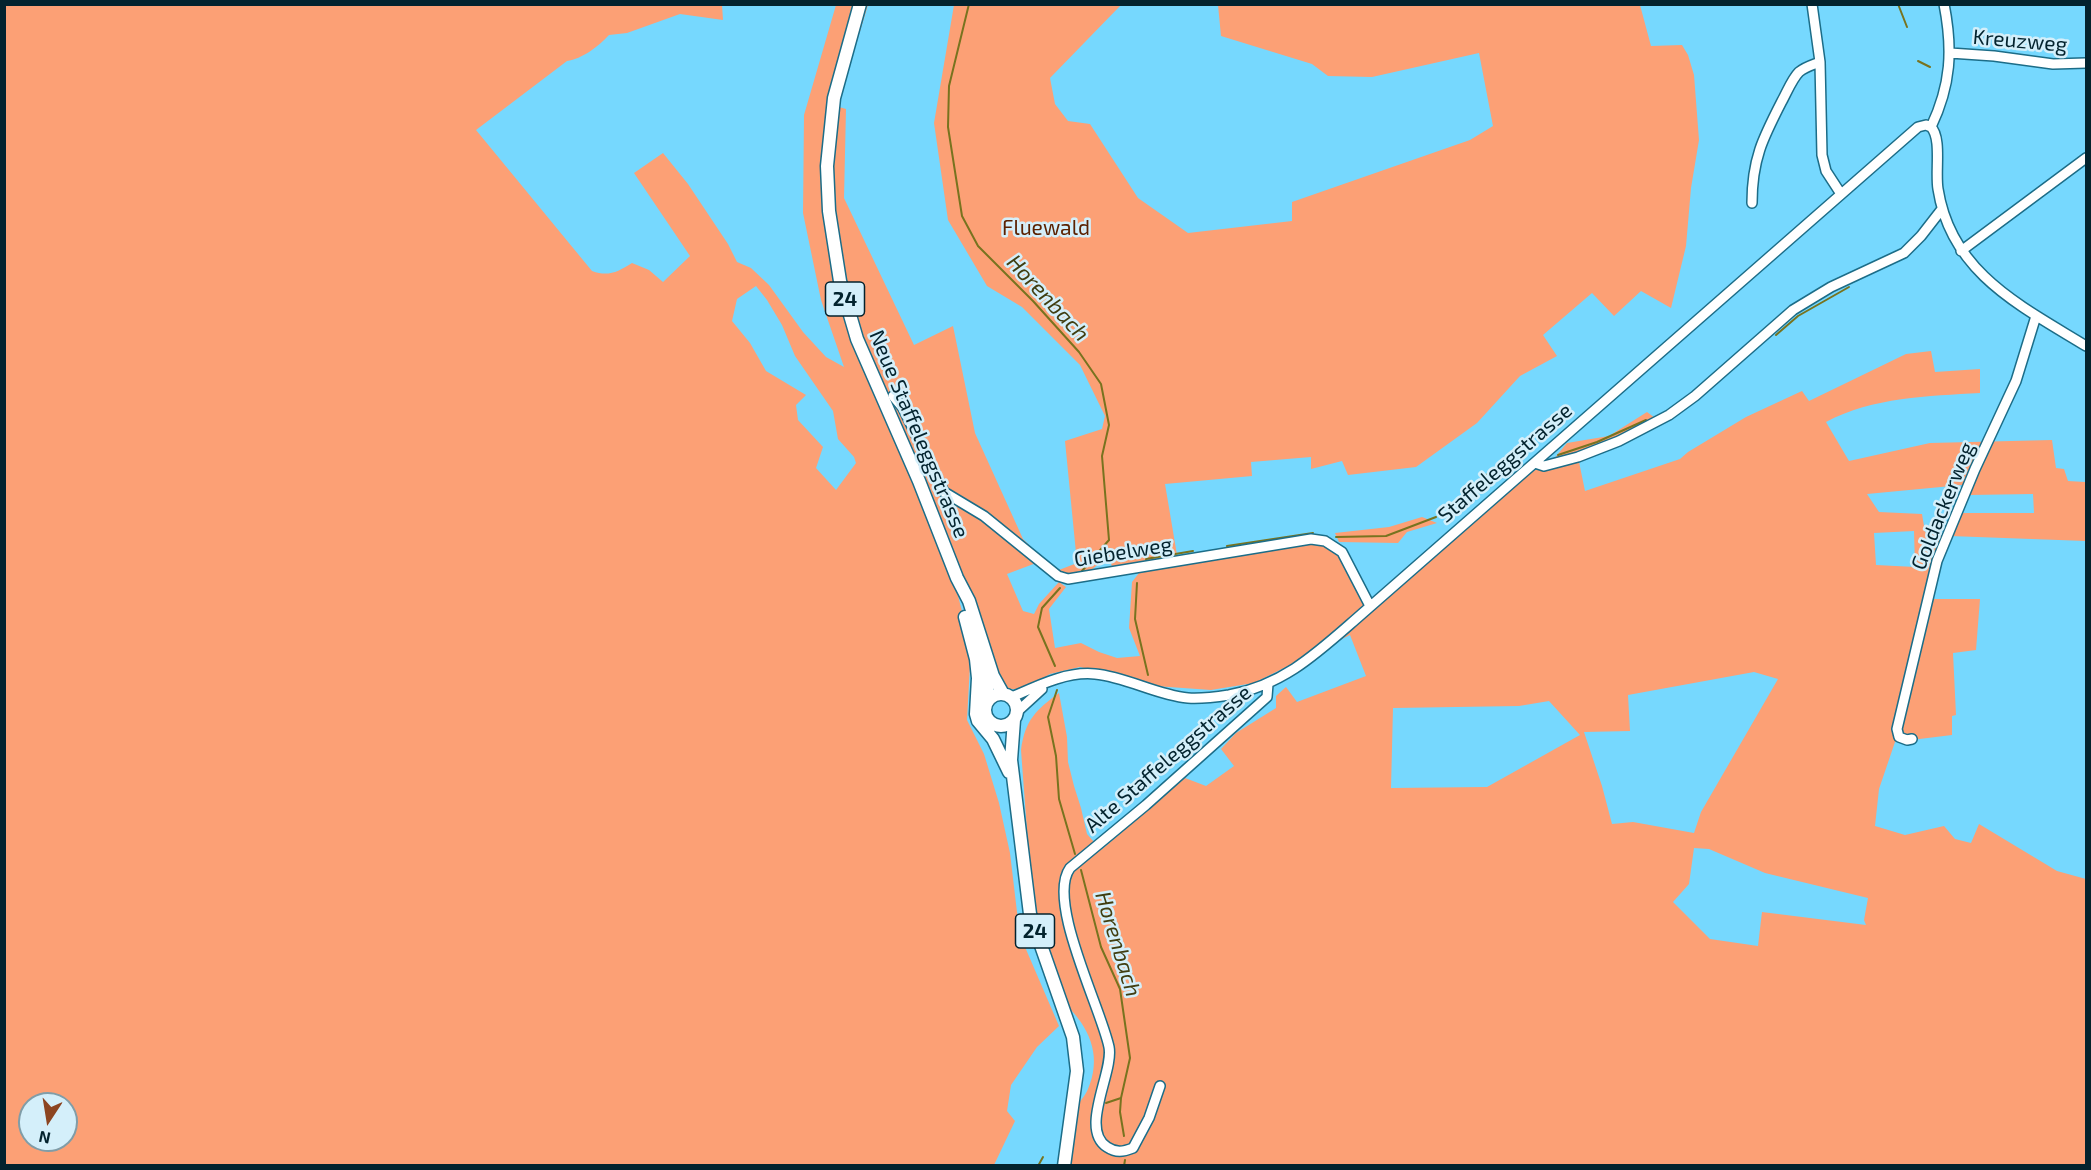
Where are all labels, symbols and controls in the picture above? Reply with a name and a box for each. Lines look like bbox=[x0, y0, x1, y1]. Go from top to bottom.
street label: Kreuzweg bbox=[1972, 24, 2068, 58]
park label: Fluewald bbox=[1002, 215, 1090, 241]
water label: Horenbach bbox=[1001, 249, 1095, 347]
road number: 24 bbox=[826, 282, 864, 316]
street label: Neue Staffeleggstrasse bbox=[864, 326, 974, 542]
street label: Staffeleggstrasse bbox=[1433, 398, 1577, 528]
street label: Goldackerweg bbox=[1906, 438, 1980, 574]
street label: Giebelweg bbox=[1072, 532, 1174, 572]
street label: Alte Staffeleggstrasse bbox=[1080, 680, 1256, 838]
water label: Horenbach bbox=[1089, 888, 1147, 1000]
road number: 24 bbox=[1016, 914, 1054, 948]
north arrow bbox=[18, 1092, 78, 1152]
text: N bbox=[37, 1128, 52, 1149]

